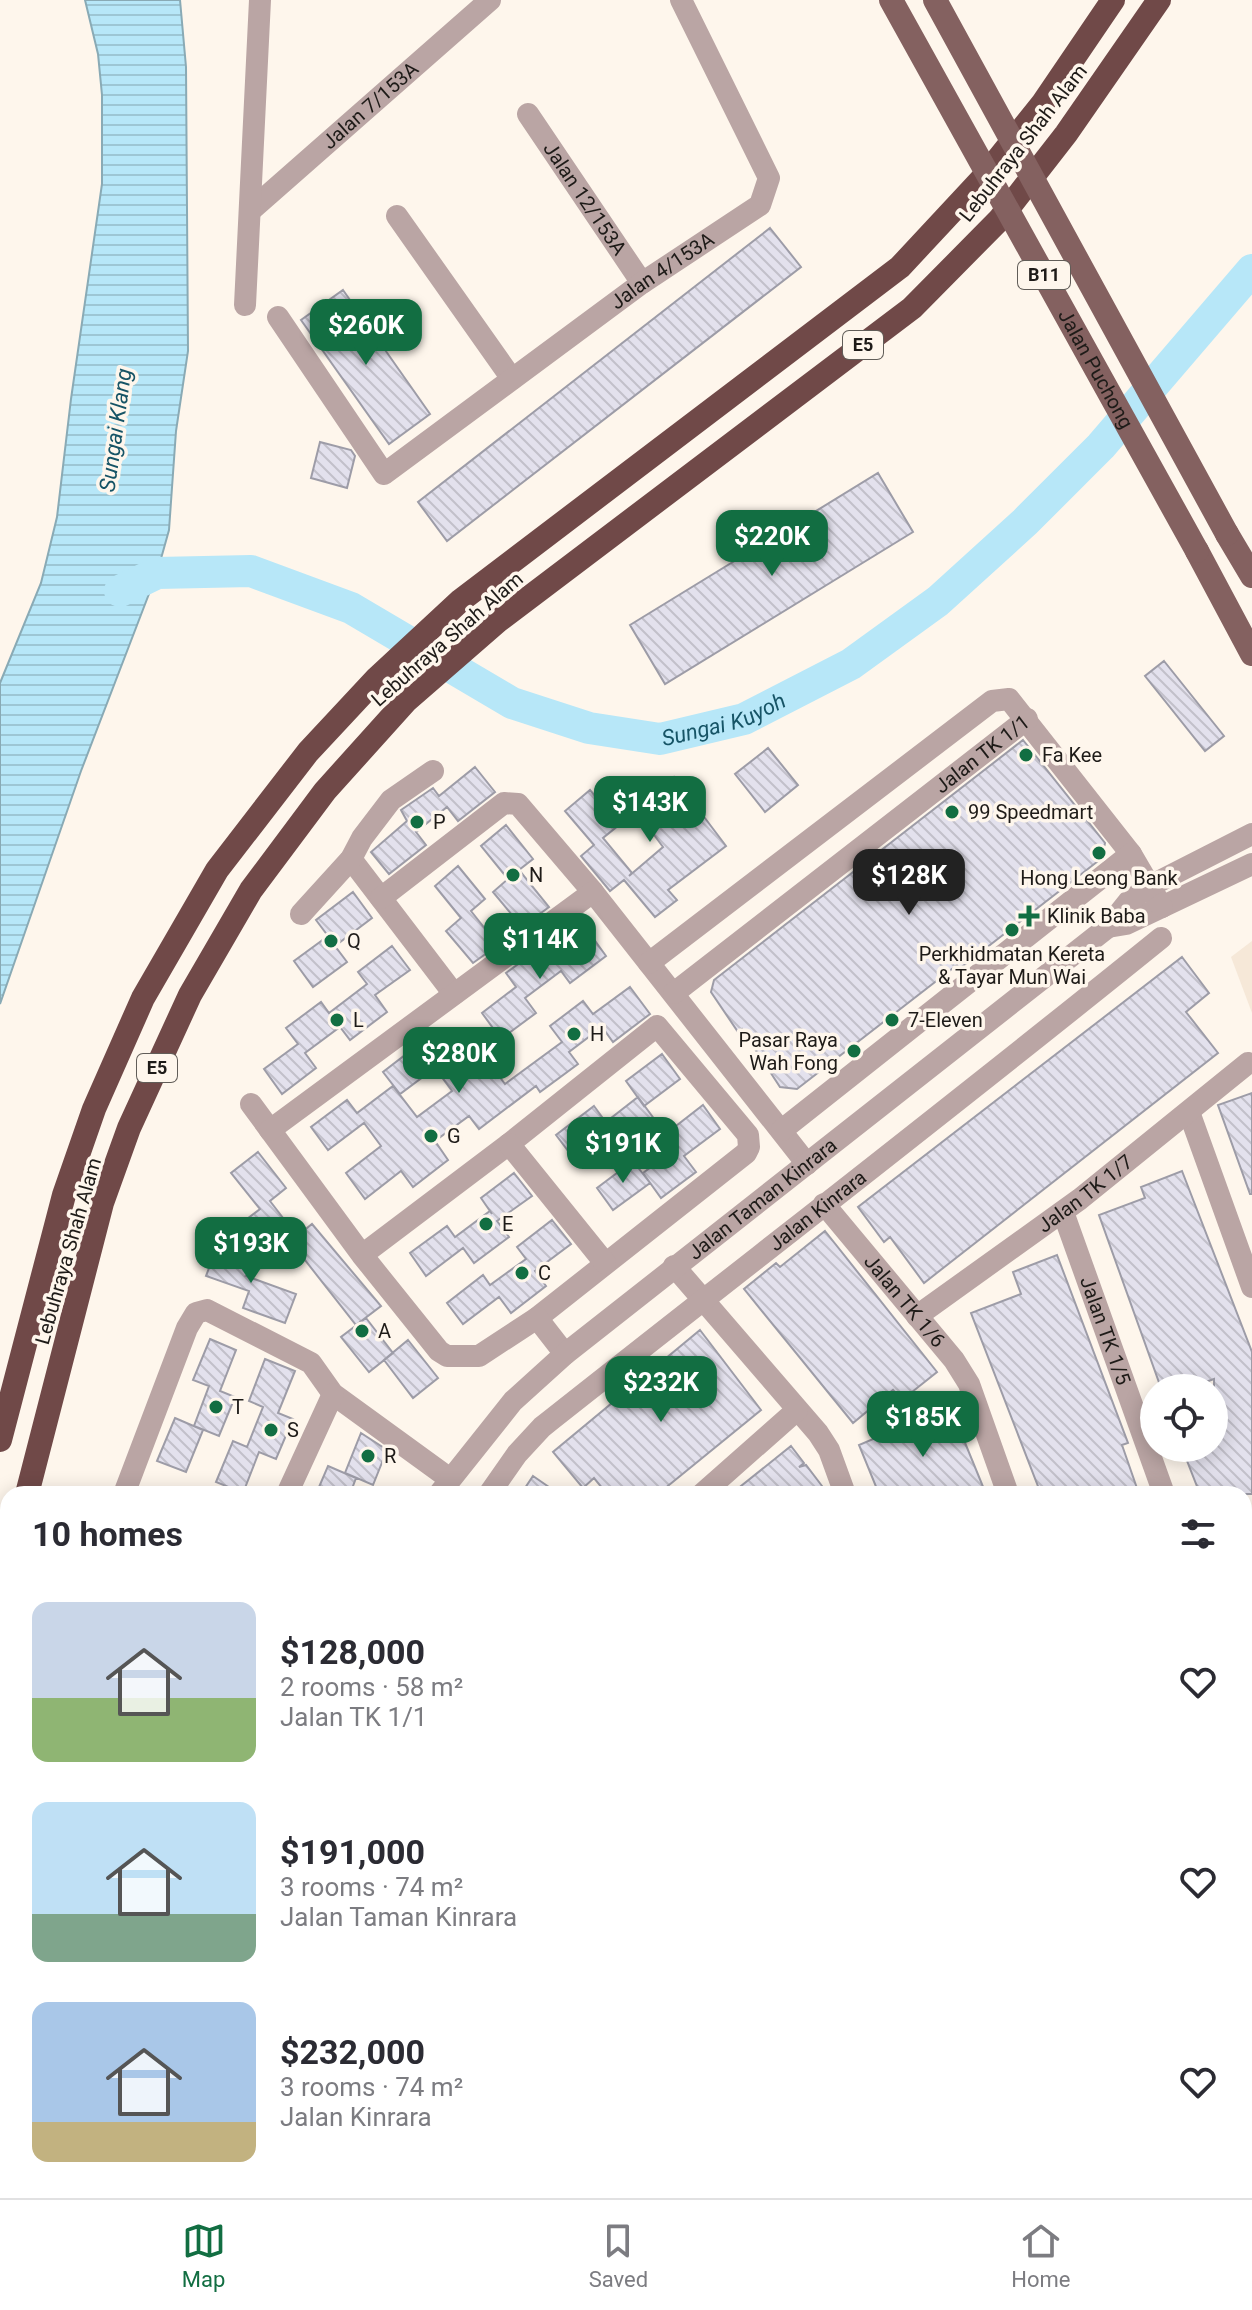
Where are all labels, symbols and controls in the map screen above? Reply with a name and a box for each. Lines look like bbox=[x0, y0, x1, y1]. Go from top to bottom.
street label: Jalan 7/153A bbox=[317, 57, 423, 154]
street label: Lebuhraya Shah Alam bbox=[954, 60, 1092, 226]
street label: Jalan 12/153A bbox=[538, 137, 632, 260]
street label: Jalan 4/153A bbox=[606, 227, 718, 314]
road number: B11 bbox=[1018, 261, 1070, 289]
pin: $260K bbox=[310, 299, 422, 367]
street label: Jalan Puchong bbox=[1053, 305, 1139, 433]
text: $260K bbox=[328, 310, 404, 340]
road number: E5 bbox=[843, 331, 883, 359]
water label: Sungai Klang bbox=[94, 367, 137, 493]
pin: $220K bbox=[716, 510, 828, 578]
text: $220K bbox=[734, 521, 810, 551]
street label: Lebuhraya Shah Alam bbox=[366, 567, 528, 711]
water label: Sungai Kuyoh bbox=[659, 688, 790, 751]
street label: Jalan TK 1/1 bbox=[930, 710, 1034, 798]
place label: Fa Kee bbox=[1042, 743, 1102, 767]
marker: Fa Kee bbox=[1017, 746, 1035, 764]
pin: $143K bbox=[594, 776, 706, 844]
text: $143K bbox=[612, 787, 688, 817]
place label: 99 Speedmart bbox=[968, 800, 1093, 824]
marker: 99 Speedmart bbox=[943, 803, 961, 821]
place label: P bbox=[433, 810, 446, 834]
marker: P bbox=[408, 813, 426, 831]
marker: Hong Leong Bank bbox=[1090, 844, 1108, 862]
pin: $128K bbox=[853, 849, 965, 917]
text: $128K bbox=[871, 860, 947, 890]
place label: N bbox=[529, 863, 543, 887]
marker: N bbox=[504, 866, 522, 884]
place label: Hong Leong Bank bbox=[1020, 866, 1179, 890]
place label: Klinik Baba bbox=[1047, 904, 1146, 928]
marker: Klinik Baba bbox=[1018, 905, 1040, 927]
pin: $114K bbox=[484, 913, 596, 981]
marker: Perkhidmatan Kereta & Tayar Mun Wai bbox=[1003, 921, 1021, 939]
text: $114K bbox=[502, 924, 578, 954]
place label: Q bbox=[347, 929, 361, 953]
marker: Q bbox=[322, 932, 340, 950]
place label: Perkhidmatan Kereta & Tayar Mun Wai bbox=[919, 942, 1105, 989]
place label: L bbox=[353, 1008, 364, 1032]
place label: 7-Eleven bbox=[908, 1008, 983, 1032]
marker: L bbox=[328, 1011, 346, 1029]
marker: 7-Eleven bbox=[883, 1011, 901, 1029]
place label: H bbox=[590, 1022, 604, 1046]
marker: H bbox=[565, 1025, 583, 1043]
pin: $280K bbox=[403, 1027, 515, 1095]
place label: Pasar Raya Wah Fong bbox=[738, 1028, 838, 1075]
text: $280K bbox=[421, 1038, 497, 1068]
marker: Pasar Raya Wah Fong bbox=[845, 1042, 863, 1060]
road number: E5 bbox=[137, 1054, 177, 1082]
pin: $191K bbox=[567, 1117, 679, 1185]
place label: G bbox=[447, 1124, 461, 1148]
marker: G bbox=[422, 1127, 440, 1145]
text: $191K bbox=[585, 1128, 661, 1158]
street label: Jalan Taman Kinrara bbox=[683, 1133, 842, 1265]
street label: Jalan TK 1/7 bbox=[1033, 1149, 1137, 1238]
street label: Lebuhraya Shah Alam bbox=[30, 1155, 106, 1347]
street label: Jalan Kinrara bbox=[764, 1165, 871, 1256]
place label: E bbox=[502, 1212, 513, 1236]
marker: E bbox=[477, 1215, 495, 1233]
pin: $193K bbox=[195, 1217, 307, 1285]
text: $193K bbox=[213, 1228, 289, 1258]
street label: Jalan TK 1/6 bbox=[859, 1249, 950, 1352]
place label: C bbox=[538, 1261, 551, 1285]
marker: C bbox=[513, 1264, 531, 1282]
street label: Jalan TK 1/5 bbox=[1075, 1273, 1136, 1388]
place label: A bbox=[378, 1319, 391, 1343]
marker: A bbox=[353, 1322, 371, 1340]
pin: $232K bbox=[605, 1356, 717, 1424]
text: $232K bbox=[623, 1367, 699, 1397]
map controls bbox=[1140, 1374, 1228, 1462]
button: locate bbox=[1140, 1374, 1228, 1462]
pin: $185K bbox=[867, 1391, 979, 1459]
place label: T bbox=[232, 1395, 244, 1419]
marker: T bbox=[207, 1398, 225, 1416]
text: $185K bbox=[885, 1402, 961, 1432]
place label: S bbox=[287, 1418, 299, 1442]
marker: S bbox=[262, 1421, 280, 1439]
place label: R bbox=[384, 1444, 396, 1468]
marker: R bbox=[359, 1447, 377, 1465]
icon: filters bbox=[1176, 1512, 1220, 1556]
text: 10 homes bbox=[32, 1514, 183, 1554]
text: $128,000 bbox=[280, 1632, 425, 1672]
icon: home bbox=[96, 1634, 192, 1730]
icon: heart bbox=[1176, 1660, 1220, 1704]
text: 2 rooms · 58 m² bbox=[280, 1672, 463, 1702]
text: Jalan TK 1/1 bbox=[280, 1702, 427, 1732]
text: $191,000 bbox=[280, 1832, 425, 1872]
icon: home bbox=[96, 1834, 192, 1930]
icon: heart bbox=[1176, 1860, 1220, 1904]
text: 3 rooms · 74 m² bbox=[280, 1872, 463, 1902]
text: Jalan Taman Kinrara bbox=[280, 1902, 517, 1932]
text: $232,000 bbox=[280, 2032, 425, 2072]
icon: home bbox=[96, 2034, 192, 2130]
icon: heart bbox=[1176, 2060, 1220, 2104]
text: 3 rooms · 74 m² bbox=[280, 2072, 463, 2102]
text: Jalan Kinrara bbox=[280, 2102, 432, 2132]
tab: Map bbox=[182, 2219, 226, 2292]
tab: Saved bbox=[589, 2219, 648, 2292]
tab: Home bbox=[1011, 2219, 1070, 2292]

